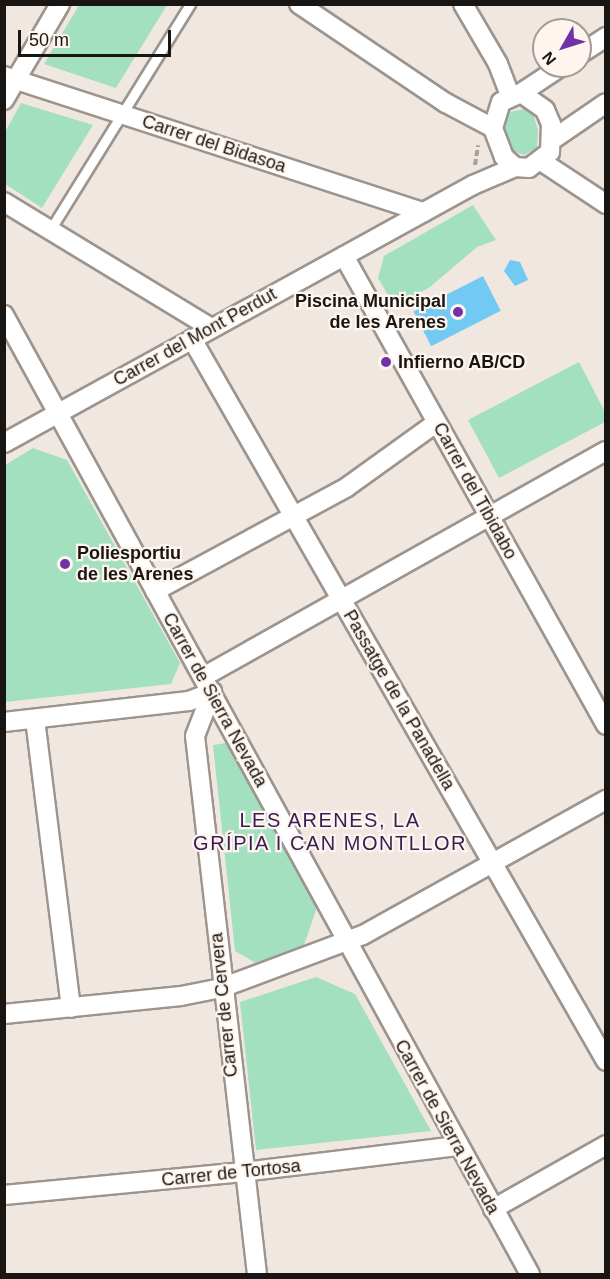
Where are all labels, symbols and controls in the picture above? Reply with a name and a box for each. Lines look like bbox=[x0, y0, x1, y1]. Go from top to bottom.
scale bar bbox=[21, 18, 174, 56]
north arrow bbox=[532, 18, 592, 78]
text: 50 m bbox=[29, 30, 69, 50]
text: N bbox=[539, 49, 559, 68]
street label: Carrer del Bidasoa bbox=[139, 111, 289, 177]
street label: Carrer del Mont Perdut bbox=[110, 283, 280, 391]
place label: Piscina Municipal de les Arenes bbox=[295, 291, 446, 334]
marker: Piscina Municipal de les Arenes bbox=[451, 305, 465, 319]
place label: Infierno AB/CD bbox=[398, 351, 526, 373]
marker: Infierno AB/CD bbox=[379, 355, 393, 369]
street label: Carrer del Tibidabo bbox=[428, 419, 522, 563]
place label: Poliesportiu de les Arenes bbox=[77, 543, 194, 586]
marker: Poliesportiu de les Arenes bbox=[58, 557, 72, 571]
street label: Passatge de la Panadella bbox=[339, 606, 459, 794]
street label: Carrer de Sierra Nevada bbox=[158, 609, 272, 791]
district label: LES ARENES, LA GRÍPIA I CAN MONTLLOR bbox=[193, 809, 467, 856]
street label: Carrer de Cervera bbox=[206, 932, 242, 1078]
street label: Carrer de Sierra Nevada bbox=[390, 1036, 504, 1218]
street label: Carrer de Tortosa bbox=[160, 1155, 302, 1191]

